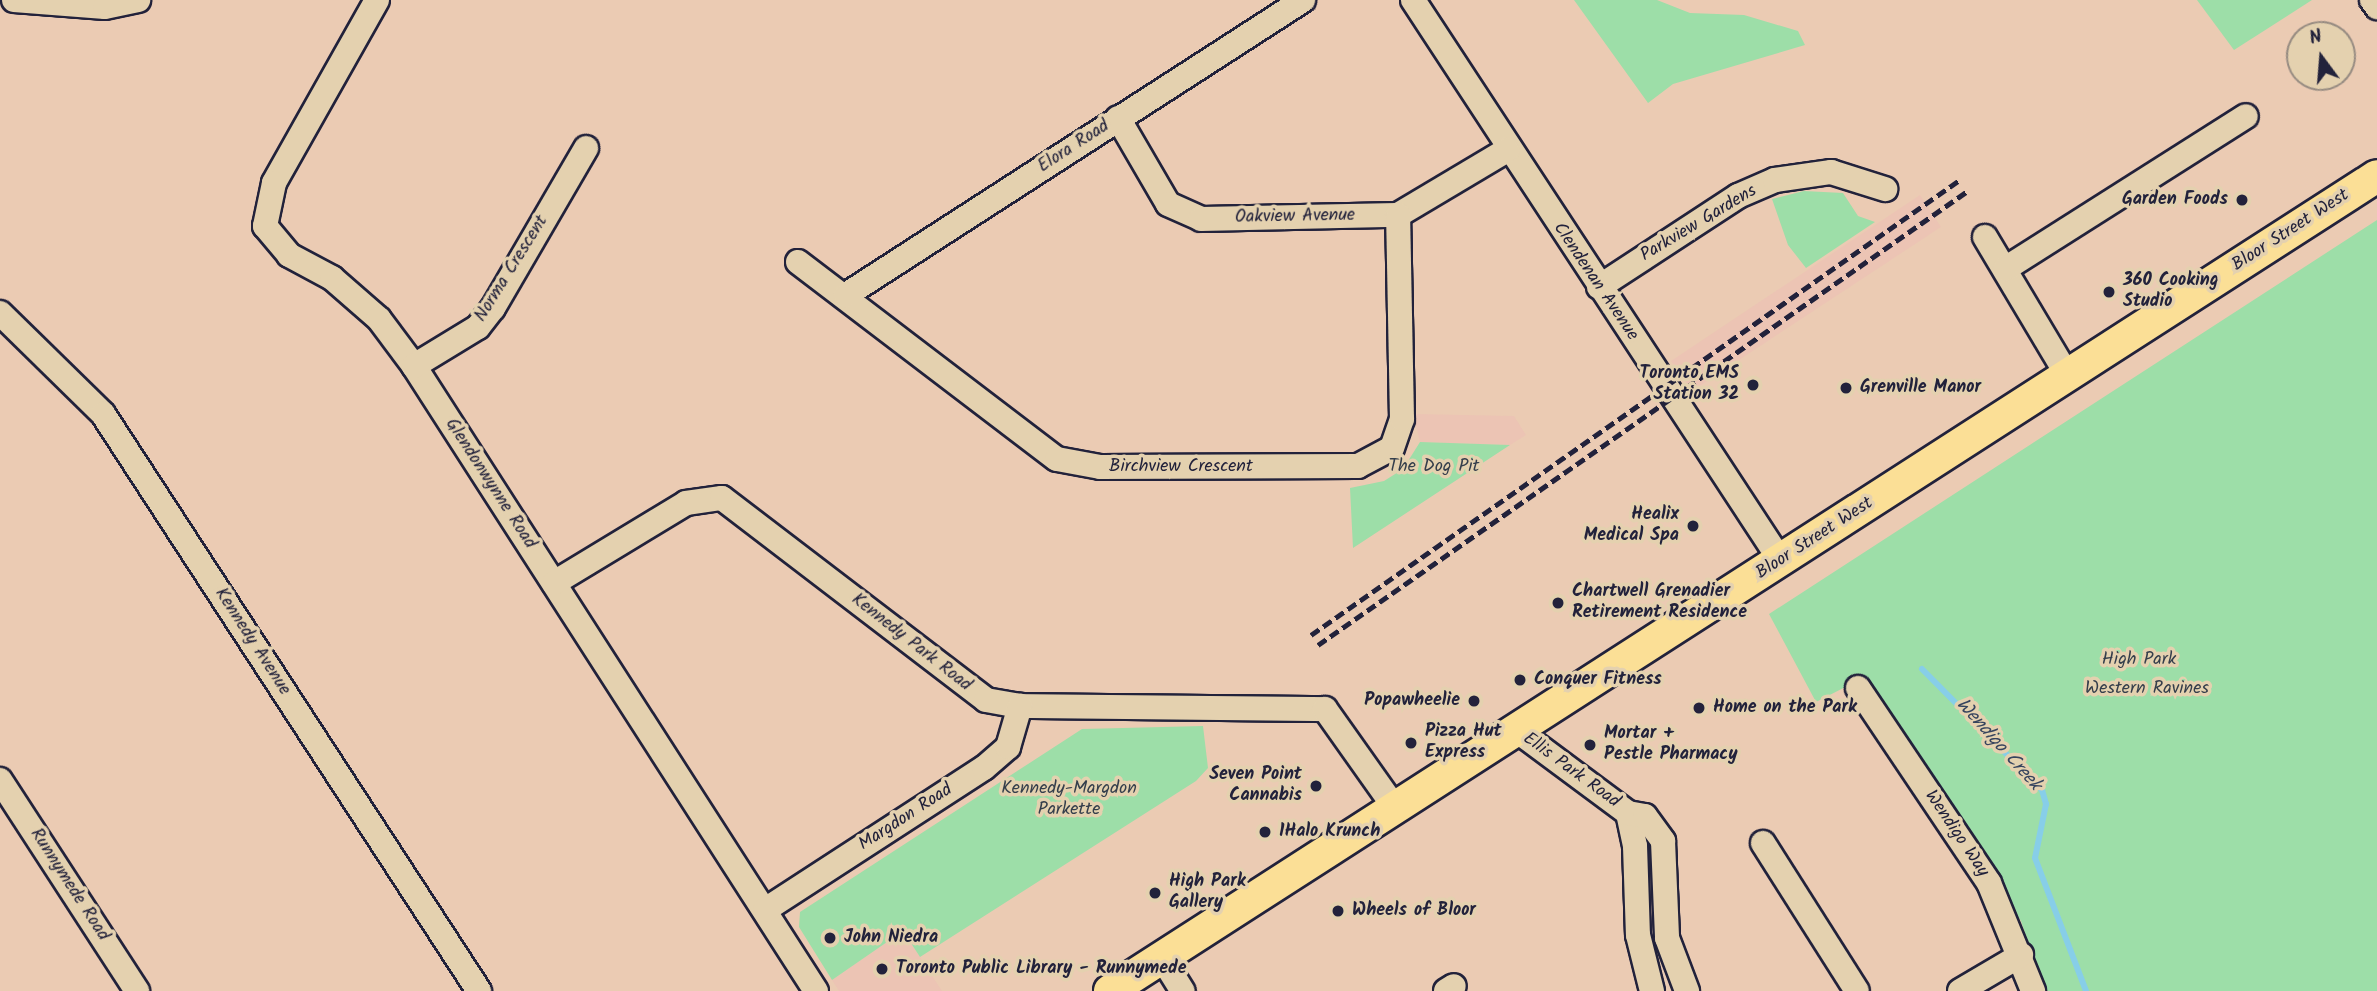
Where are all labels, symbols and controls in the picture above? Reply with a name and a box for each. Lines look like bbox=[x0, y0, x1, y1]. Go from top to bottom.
north arrow bbox=[2286, 21, 2356, 91]
text: N bbox=[2306, 22, 2326, 54]
street label: Elora Road bbox=[1034, 116, 1114, 178]
street label: Parkview Gardens bbox=[1637, 181, 1761, 267]
street label: Bloor Street West bbox=[2228, 185, 2354, 277]
place label: Garden Foods bbox=[2122, 189, 2228, 211]
marker: Garden Foods bbox=[2234, 192, 2250, 208]
street label: Oakview Avenue bbox=[1235, 205, 1355, 229]
street label: Norma Crescent bbox=[471, 212, 553, 326]
street label: Clendenan Avenue bbox=[1548, 219, 1642, 345]
place label: 360 Cooking Studio bbox=[2123, 271, 2218, 314]
marker: 360 Cooking Studio bbox=[2101, 284, 2117, 300]
place label: Toronto EMS Station 32 bbox=[1640, 364, 1739, 406]
marker: Toronto EMS Station 32 bbox=[1745, 377, 1761, 393]
place label: Grenville Manor bbox=[1860, 377, 1981, 399]
marker: Grenville Manor bbox=[1838, 380, 1854, 396]
street label: Glendonwynne Road bbox=[440, 415, 540, 553]
street label: Birchview Crescent bbox=[1109, 456, 1253, 478]
park label: The Dog Pit bbox=[1388, 456, 1480, 478]
street label: Bloor Street West bbox=[1752, 493, 1878, 585]
place label: Healix Medical Spa bbox=[1584, 505, 1679, 548]
marker: Healix Medical Spa bbox=[1685, 518, 1701, 534]
place label: Chartwell Grenadier Retirement Residence bbox=[1572, 582, 1747, 624]
street label: Kennedy Avenue bbox=[209, 584, 295, 700]
street label: Kennedy Park Road bbox=[847, 589, 975, 697]
marker: Chartwell Grenadier Retirement Residence bbox=[1550, 595, 1566, 611]
park label: High Park bbox=[2102, 649, 2176, 671]
place label: Conquer Fitness bbox=[1534, 669, 1662, 691]
marker: Conquer Fitness bbox=[1512, 672, 1528, 688]
park label: Western Ravines bbox=[2085, 678, 2209, 700]
place label: Popawheelie bbox=[1364, 690, 1460, 712]
marker: Popawheelie bbox=[1466, 693, 1482, 709]
water label: Wendigo Creek bbox=[1951, 694, 2045, 796]
place label: Home on the Park bbox=[1713, 697, 1857, 719]
marker: Home on the Park bbox=[1691, 700, 1707, 716]
place label: Pizza Hut Express bbox=[1425, 722, 1502, 764]
place label: Mortar + Pestle Pharmacy bbox=[1604, 724, 1737, 766]
street label: Ellis Park Road bbox=[1518, 729, 1624, 813]
marker: Pizza Hut Express bbox=[1403, 735, 1419, 751]
marker: Mortar + Pestle Pharmacy bbox=[1582, 737, 1598, 753]
place label: Seven Point Cannabis bbox=[1209, 765, 1302, 808]
marker: Seven Point Cannabis bbox=[1308, 778, 1324, 794]
park label: Kennedy-Margdon Parkette bbox=[1001, 779, 1137, 822]
street label: Margdon Road bbox=[855, 780, 957, 856]
street label: Wendigo Way bbox=[1919, 787, 1993, 881]
place label: 1Halo Krunch bbox=[1279, 821, 1380, 843]
marker: 1Halo Krunch bbox=[1257, 824, 1273, 840]
street label: Runnymede Road bbox=[25, 825, 113, 945]
place label: High Park Gallery bbox=[1169, 872, 1246, 914]
marker: High Park Gallery bbox=[1147, 885, 1163, 901]
place label: Wheels of Bloor bbox=[1352, 900, 1476, 922]
marker: Wheels of Bloor bbox=[1330, 903, 1346, 919]
place label: John Niedra bbox=[844, 927, 938, 949]
marker: John Niedra bbox=[822, 930, 838, 946]
place label: Toronto Public Library - Runnymede bbox=[896, 958, 1187, 980]
marker: Toronto Public Library - Runnymede bbox=[874, 961, 890, 977]

